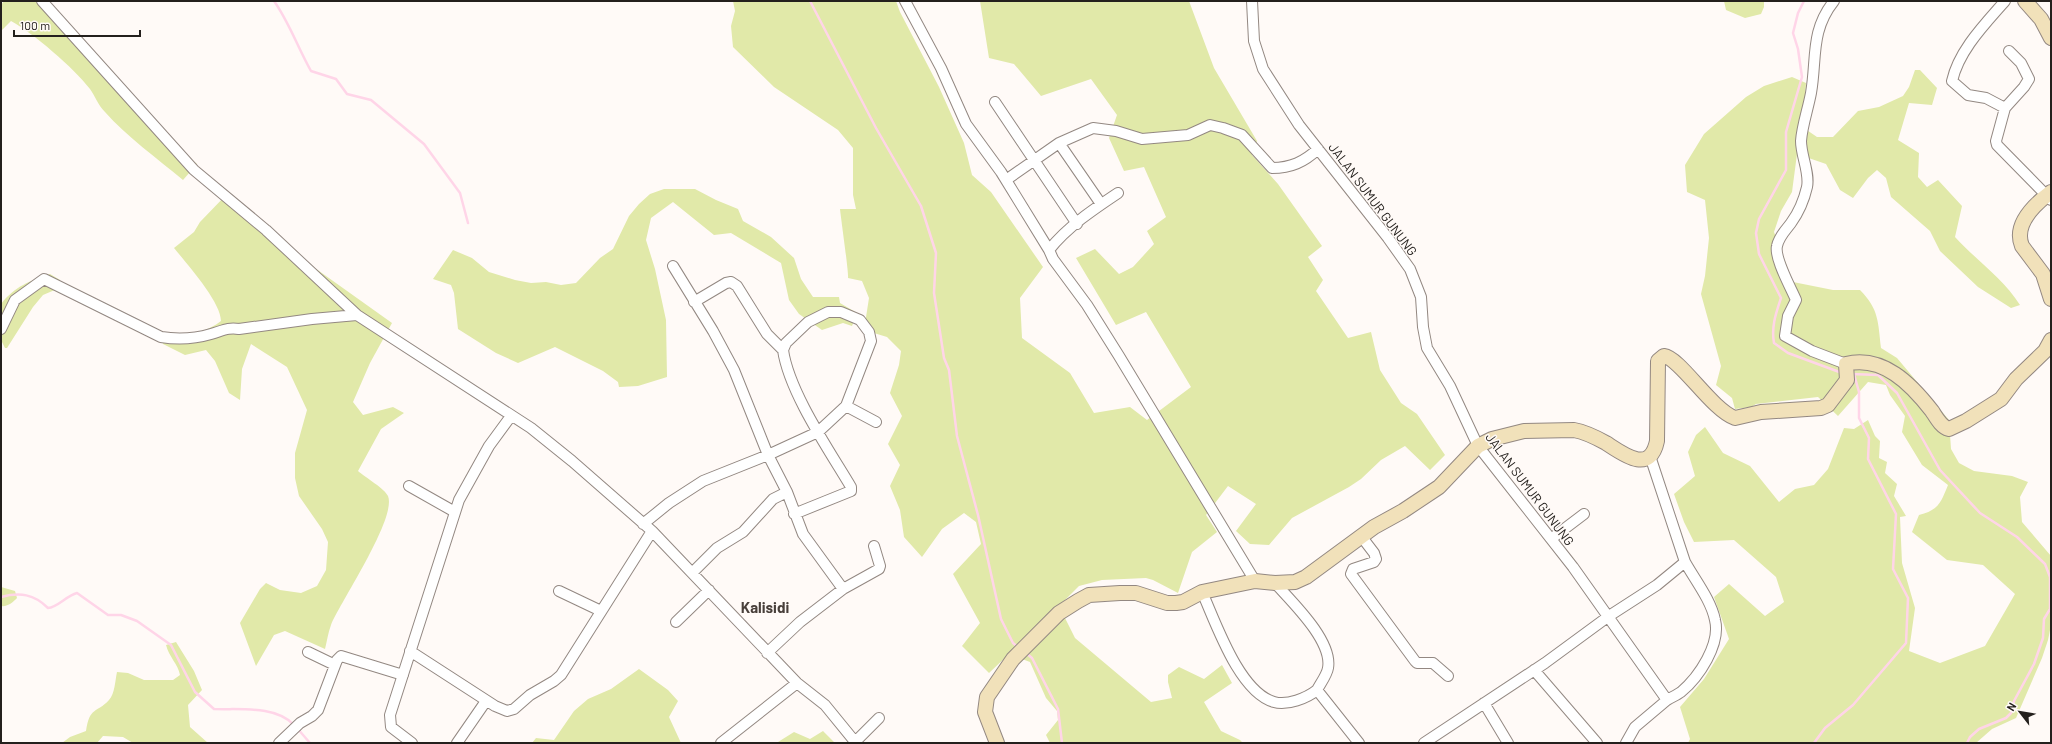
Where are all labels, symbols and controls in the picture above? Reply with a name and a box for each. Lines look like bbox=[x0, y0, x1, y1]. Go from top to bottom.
scale bar bbox=[14, 12, 140, 38]
text: 100 m bbox=[20, 18, 50, 32]
street label: JALAN SUMUR GUNUNG bbox=[1325, 139, 1421, 259]
street label: JALAN SUMUR GUNUNG bbox=[1482, 429, 1578, 549]
district label: Kalisidi bbox=[741, 598, 789, 616]
north arrow bbox=[2000, 692, 2040, 732]
text: N bbox=[2004, 700, 2018, 713]

